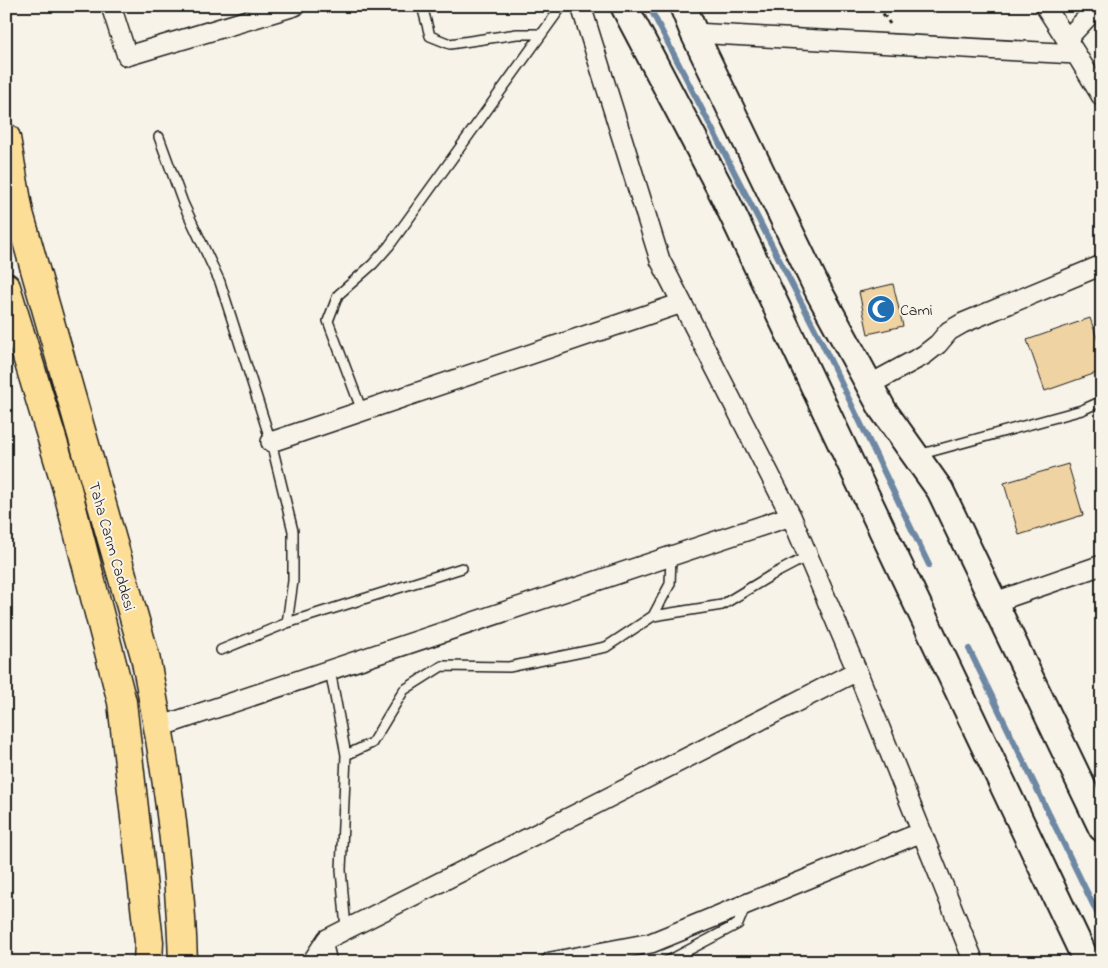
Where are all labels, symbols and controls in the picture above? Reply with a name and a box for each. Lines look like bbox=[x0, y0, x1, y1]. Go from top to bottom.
mosque icon: Cami bbox=[866, 294, 896, 324]
place label: Cami bbox=[900, 299, 933, 323]
street label: Taha Carım Caddesi bbox=[81, 479, 141, 614]

